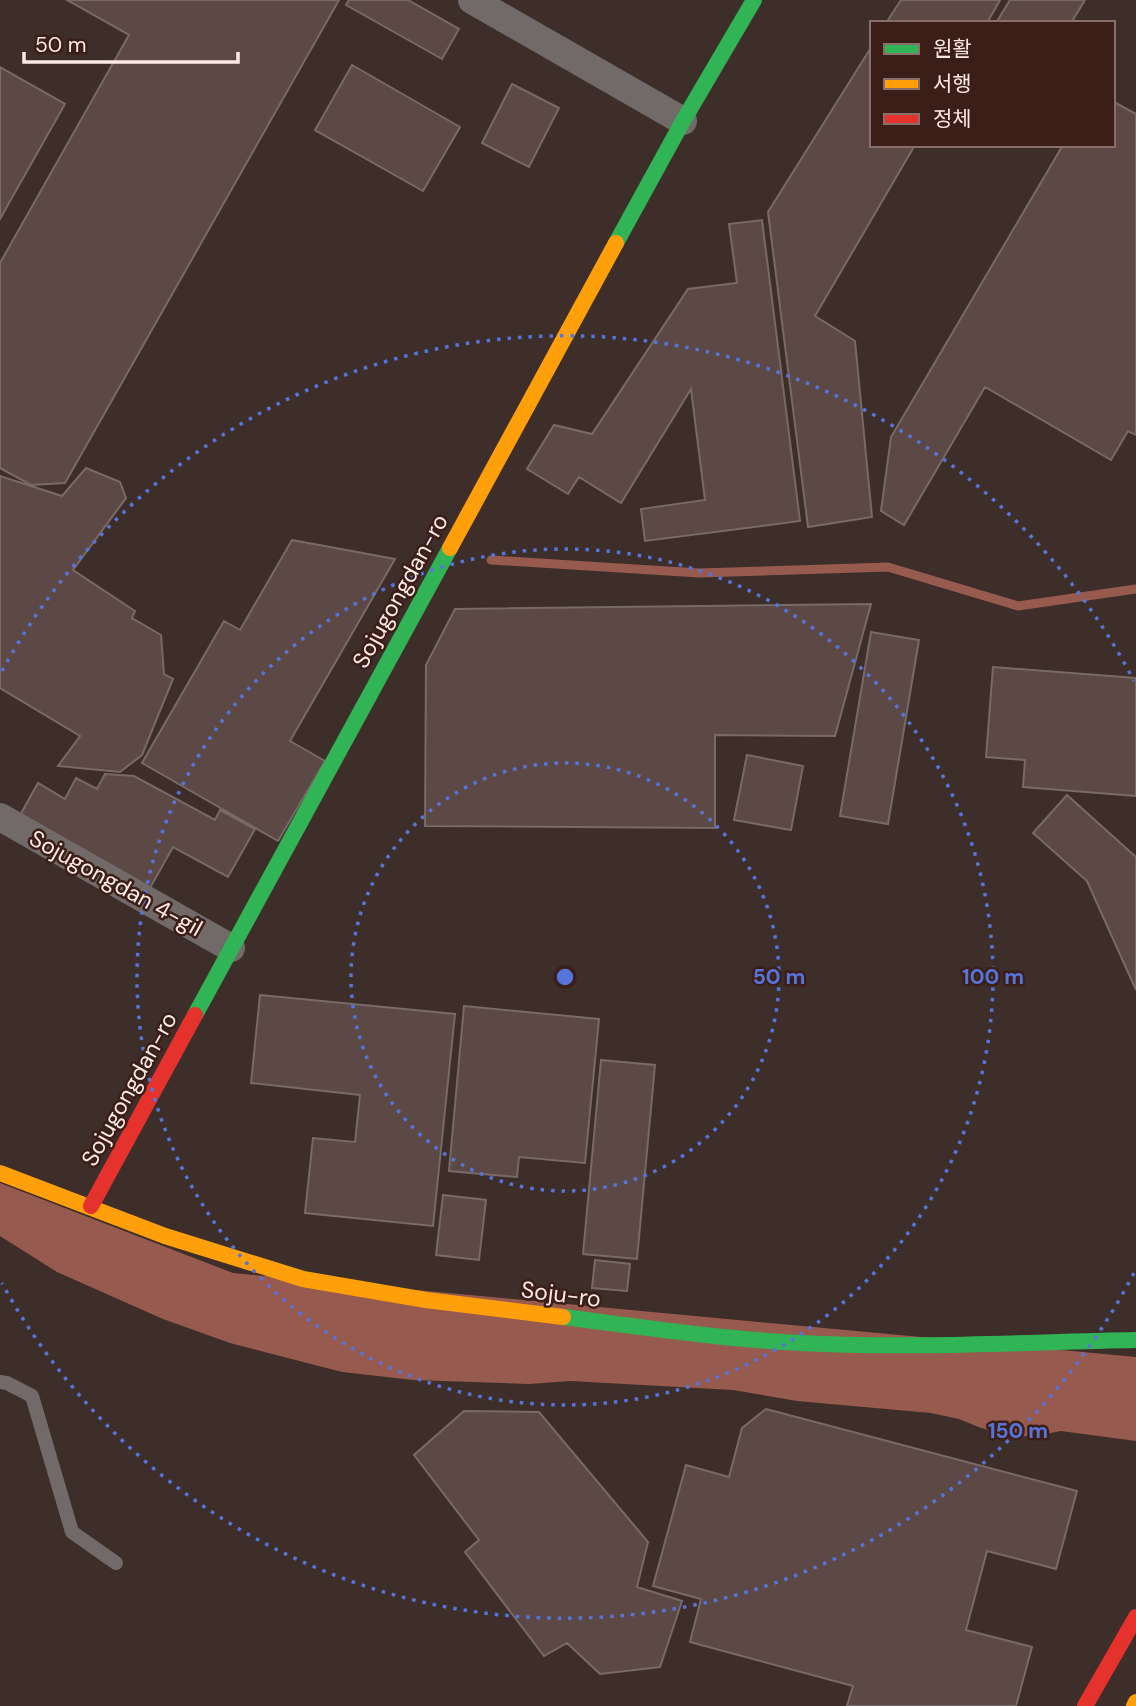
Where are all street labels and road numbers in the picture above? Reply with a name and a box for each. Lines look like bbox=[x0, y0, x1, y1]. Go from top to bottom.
street label: Sojugongdan-ro bbox=[345, 509, 455, 673]
street label: Sojugongdan 4-gil bbox=[24, 823, 208, 943]
street label: Sojugongdan-ro bbox=[74, 1007, 184, 1171]
street label: Soju-ro bbox=[520, 1274, 602, 1314]

